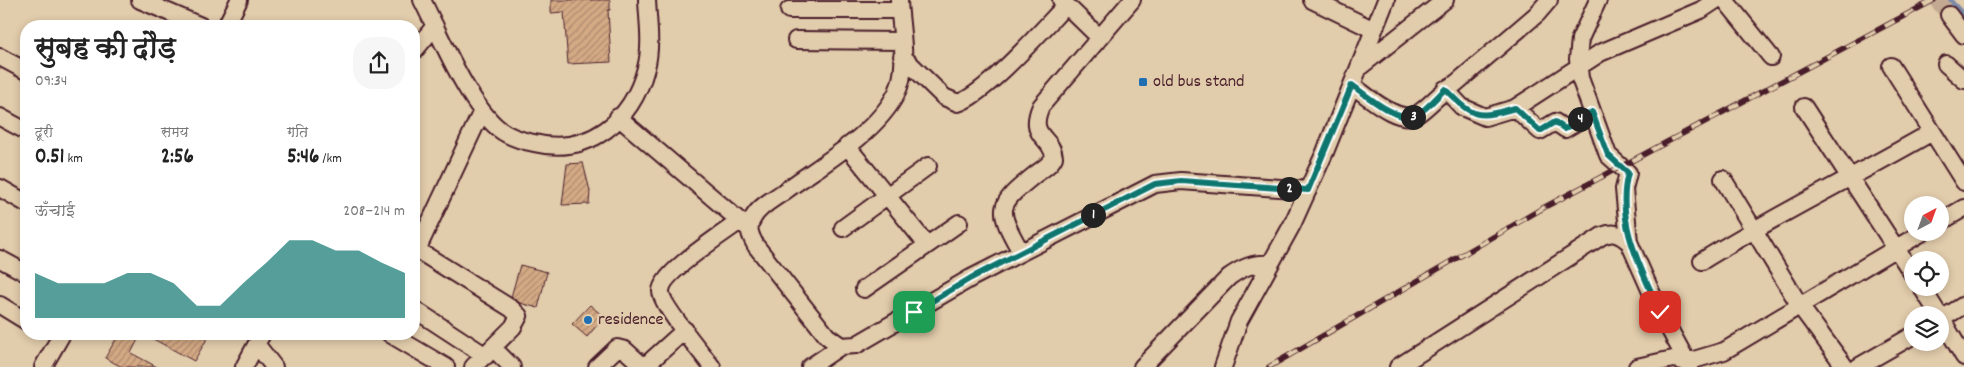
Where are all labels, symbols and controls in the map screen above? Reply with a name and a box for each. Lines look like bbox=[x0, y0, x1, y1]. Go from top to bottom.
text: सुबह की दौड़ bbox=[35, 31, 176, 71]
button: share bbox=[353, 37, 405, 89]
text: 09:34 bbox=[35, 70, 67, 93]
place label: old bus stand bbox=[1153, 70, 1245, 95]
marker: old bus stand bbox=[1137, 76, 1149, 88]
pin: 3 bbox=[1400, 104, 1426, 130]
pin: 4 bbox=[1568, 106, 1592, 132]
text: 3 bbox=[1410, 107, 1417, 127]
text: 4 bbox=[1578, 109, 1583, 129]
text: दूरी bbox=[35, 123, 53, 143]
text: समय bbox=[161, 123, 188, 143]
text: गति bbox=[287, 123, 308, 143]
text: 0.51 bbox=[35, 143, 64, 173]
text: 2:56 bbox=[161, 143, 194, 173]
text: 5:46 bbox=[287, 143, 319, 173]
text: km bbox=[64, 149, 83, 169]
text: /km bbox=[319, 149, 342, 169]
pin: 2 bbox=[1276, 176, 1302, 202]
text: 2 bbox=[1286, 179, 1293, 199]
north arrow bbox=[1904, 196, 1949, 241]
map controls bbox=[1904, 196, 1949, 351]
text: ऊँचाई bbox=[35, 200, 75, 223]
text: 208–214 m bbox=[343, 200, 405, 223]
pin: 1 bbox=[1080, 202, 1106, 228]
text: 1 bbox=[1092, 205, 1095, 225]
button: locate bbox=[1904, 251, 1949, 296]
pin bbox=[893, 291, 935, 333]
pin bbox=[1639, 291, 1681, 333]
icon: arrive bbox=[900, 298, 928, 326]
icon: check bbox=[1646, 298, 1674, 326]
button: layers bbox=[1904, 306, 1949, 351]
place label: residence bbox=[598, 308, 663, 333]
marker: residence bbox=[582, 314, 594, 326]

